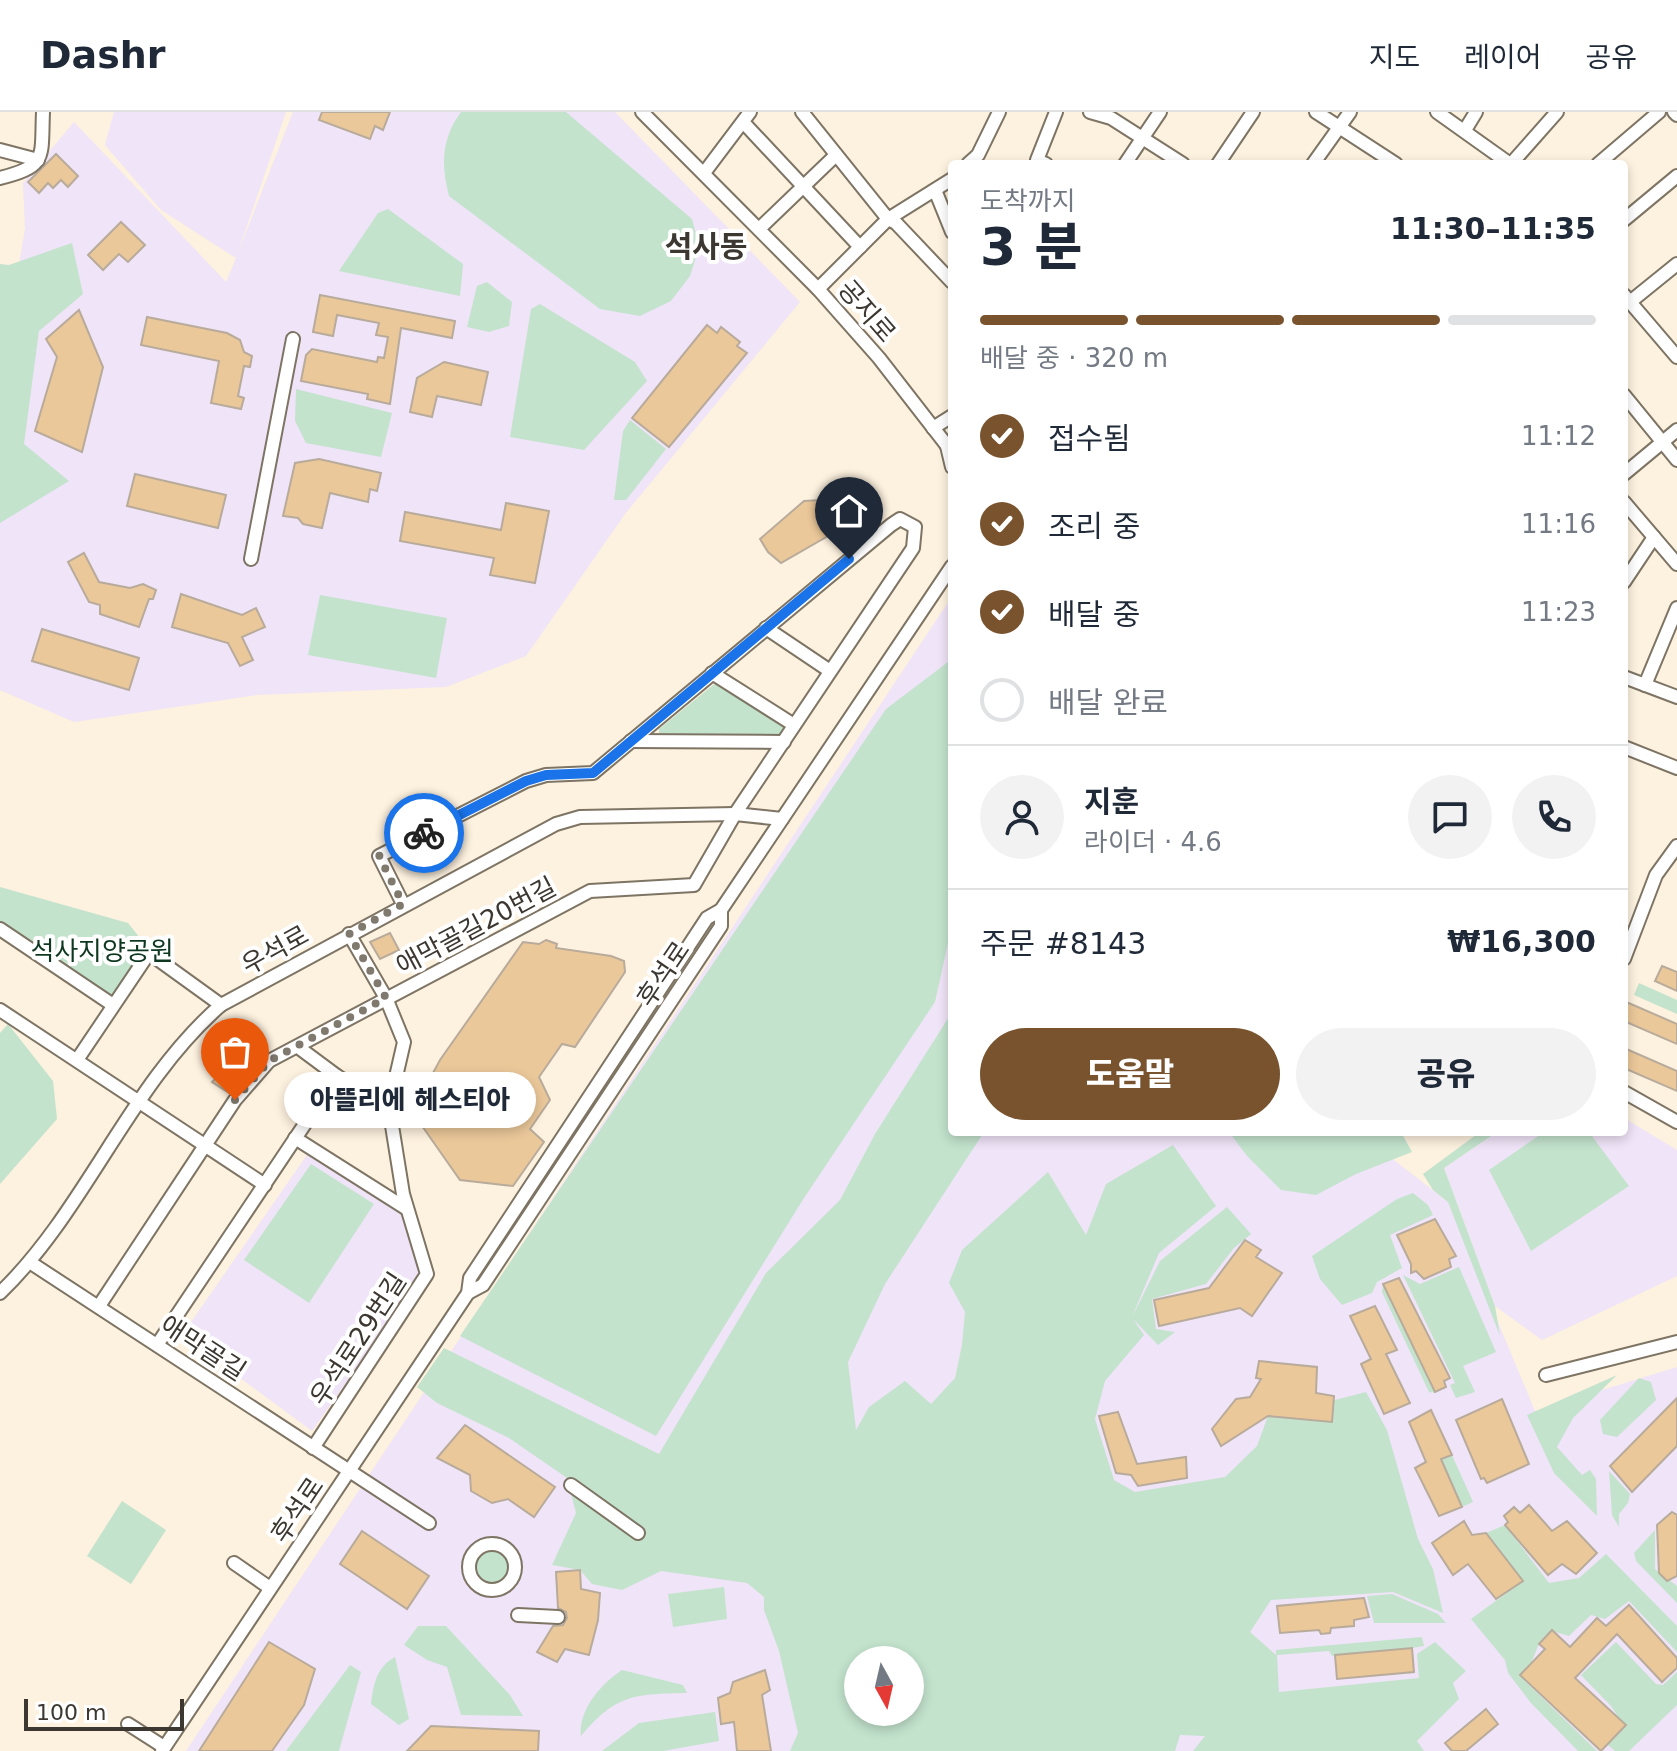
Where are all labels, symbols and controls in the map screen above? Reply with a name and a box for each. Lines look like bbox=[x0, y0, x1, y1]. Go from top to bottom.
text: Dashr bbox=[40, 33, 166, 77]
text: 지도 bbox=[1369, 41, 1420, 74]
text: 레이어 bbox=[1464, 41, 1541, 74]
text: 공유 bbox=[1585, 41, 1637, 74]
text: 도착까지 bbox=[980, 186, 1076, 216]
text: 11:30–11:35 bbox=[1390, 211, 1596, 246]
text: 3 분 bbox=[980, 217, 1082, 277]
district label: 석사동 bbox=[665, 229, 747, 264]
street label: 공지로 bbox=[832, 274, 902, 348]
text: 배달 중 · 320 m bbox=[980, 343, 1168, 373]
icon: check bbox=[980, 414, 1024, 458]
text: 접수됨 bbox=[1048, 421, 1131, 456]
text: 11:12 bbox=[1521, 421, 1596, 451]
pin bbox=[815, 477, 883, 559]
icon: home bbox=[827, 489, 871, 533]
icon: check bbox=[980, 502, 1024, 546]
text: 조리 중 bbox=[1048, 509, 1140, 544]
text: 11:16 bbox=[1521, 509, 1596, 539]
icon: check bbox=[980, 590, 1024, 634]
text: 배달 중 bbox=[1048, 597, 1140, 632]
text: 11:23 bbox=[1521, 597, 1596, 627]
text: 배달 완료 bbox=[1048, 685, 1168, 720]
button: person bbox=[980, 775, 1064, 859]
button: chat bbox=[1408, 775, 1492, 859]
button: phone bbox=[1512, 775, 1596, 859]
text: 지훈 bbox=[1084, 784, 1139, 819]
courier bbox=[384, 793, 464, 873]
icon: bike bbox=[402, 811, 446, 855]
text: 라이더 · 4.6 bbox=[1084, 827, 1222, 857]
street label: 애막골길20번길 bbox=[391, 871, 561, 981]
street label: 우석로 bbox=[236, 919, 314, 981]
text: ₩16,300 bbox=[1447, 924, 1596, 959]
text: 주문 #8143 bbox=[980, 926, 1146, 961]
park label: 석사지양공원 bbox=[30, 936, 174, 966]
street label: 후석로 bbox=[630, 936, 696, 1012]
pin bbox=[201, 1018, 269, 1100]
button: 도움말 bbox=[980, 1028, 1280, 1120]
button: 공유 bbox=[1296, 1028, 1596, 1120]
icon: bag bbox=[213, 1030, 257, 1074]
callout: 아뜰리에 헤스티아 bbox=[283, 1072, 535, 1128]
text: 아뜰리에 헤스티아 bbox=[310, 1085, 510, 1115]
street label: 우석로29번길 bbox=[304, 1267, 412, 1411]
street label: 애막골길 bbox=[155, 1309, 251, 1387]
street label: 후석로 bbox=[264, 1472, 330, 1548]
north arrow bbox=[844, 1646, 924, 1726]
map controls bbox=[844, 1646, 924, 1726]
scale bar bbox=[24, 1695, 184, 1731]
text: 100 m bbox=[36, 1700, 106, 1725]

